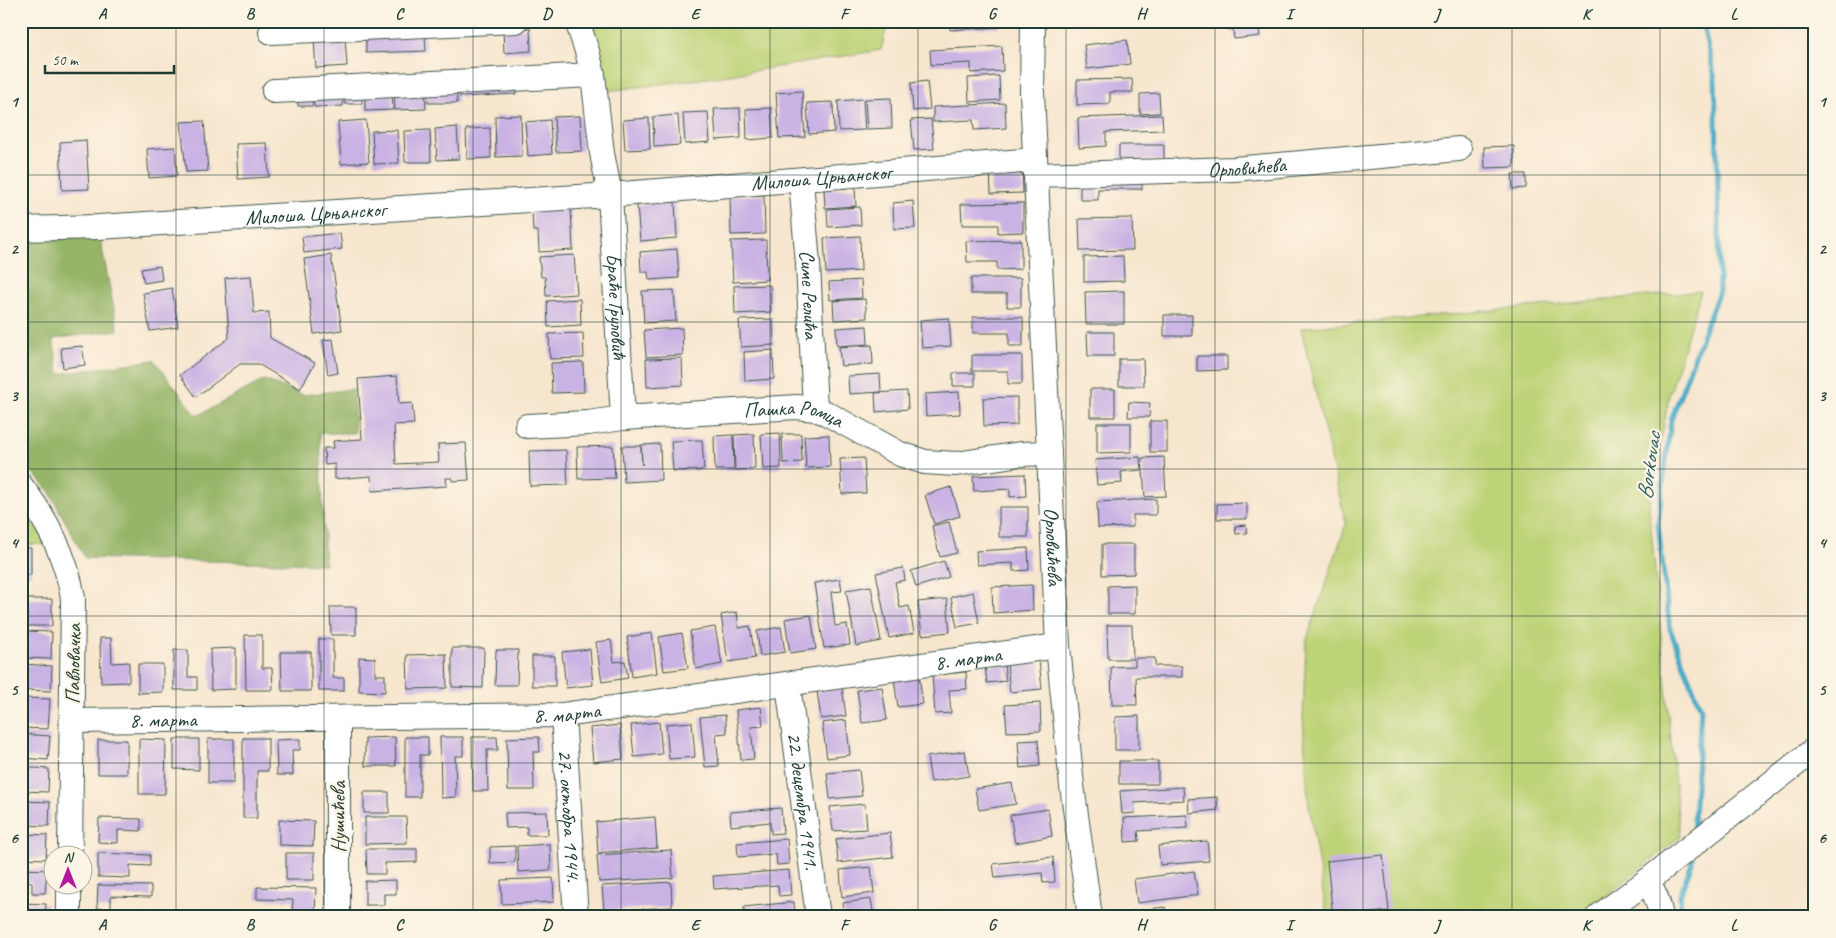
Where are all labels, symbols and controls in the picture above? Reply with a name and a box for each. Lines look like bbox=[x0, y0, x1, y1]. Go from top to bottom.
text: A bbox=[98, 4, 108, 24]
text: B bbox=[246, 4, 256, 24]
text: C bbox=[395, 4, 405, 24]
text: D bbox=[542, 4, 553, 24]
text: E bbox=[691, 4, 702, 24]
text: F bbox=[840, 4, 851, 24]
text: G bbox=[988, 4, 998, 24]
text: H bbox=[1136, 4, 1148, 24]
text: I bbox=[1286, 4, 1296, 24]
text: J bbox=[1433, 4, 1442, 24]
text: K bbox=[1582, 4, 1594, 24]
text: L bbox=[1731, 4, 1739, 24]
scale bar bbox=[45, 42, 174, 74]
text: 50 m bbox=[52, 51, 79, 70]
text: 1 bbox=[10, 92, 19, 112]
text: 1 bbox=[1818, 92, 1827, 112]
street label: Орловићева bbox=[1207, 151, 1289, 183]
street label: Милоша Црњанског bbox=[750, 159, 895, 196]
street label: Милоша Црњанског bbox=[245, 196, 390, 231]
text: 2 bbox=[10, 239, 19, 259]
text: 2 bbox=[1818, 239, 1827, 259]
street label: Симе Релића bbox=[794, 249, 825, 342]
street label: Браће Груловић bbox=[600, 253, 633, 361]
text: 3 bbox=[10, 386, 19, 406]
text: 3 bbox=[1818, 386, 1827, 406]
street label: Пашка Ромца bbox=[743, 394, 850, 434]
water label: Borkovac bbox=[1630, 428, 1668, 501]
street label: Орловићева bbox=[1039, 507, 1068, 588]
text: 4 bbox=[10, 533, 19, 553]
text: 4 bbox=[1818, 533, 1827, 553]
street label: Павловачка bbox=[59, 622, 87, 704]
street label: 8. марта bbox=[933, 641, 1005, 676]
text: 5 bbox=[11, 680, 20, 700]
text: 5 bbox=[1819, 680, 1828, 700]
street label: 8. марта bbox=[533, 697, 603, 728]
street label: 8. марта bbox=[129, 706, 198, 733]
street label: 22. децембра 1941. bbox=[781, 731, 825, 872]
street label: 27. октобра 1944. bbox=[552, 749, 587, 884]
street label: Нушићева bbox=[325, 780, 351, 853]
text: 6 bbox=[10, 828, 19, 848]
text: 6 bbox=[1818, 828, 1827, 848]
north arrow bbox=[42, 846, 92, 896]
text: N bbox=[64, 849, 75, 866]
text: A bbox=[98, 915, 108, 935]
text: B bbox=[246, 915, 256, 935]
text: C bbox=[395, 915, 405, 935]
text: D bbox=[542, 915, 553, 935]
text: E bbox=[691, 915, 702, 935]
text: F bbox=[840, 915, 851, 935]
text: G bbox=[988, 915, 998, 935]
text: H bbox=[1136, 915, 1148, 935]
text: I bbox=[1286, 915, 1296, 935]
text: J bbox=[1433, 915, 1442, 935]
text: K bbox=[1582, 915, 1594, 935]
text: L bbox=[1731, 915, 1739, 935]

